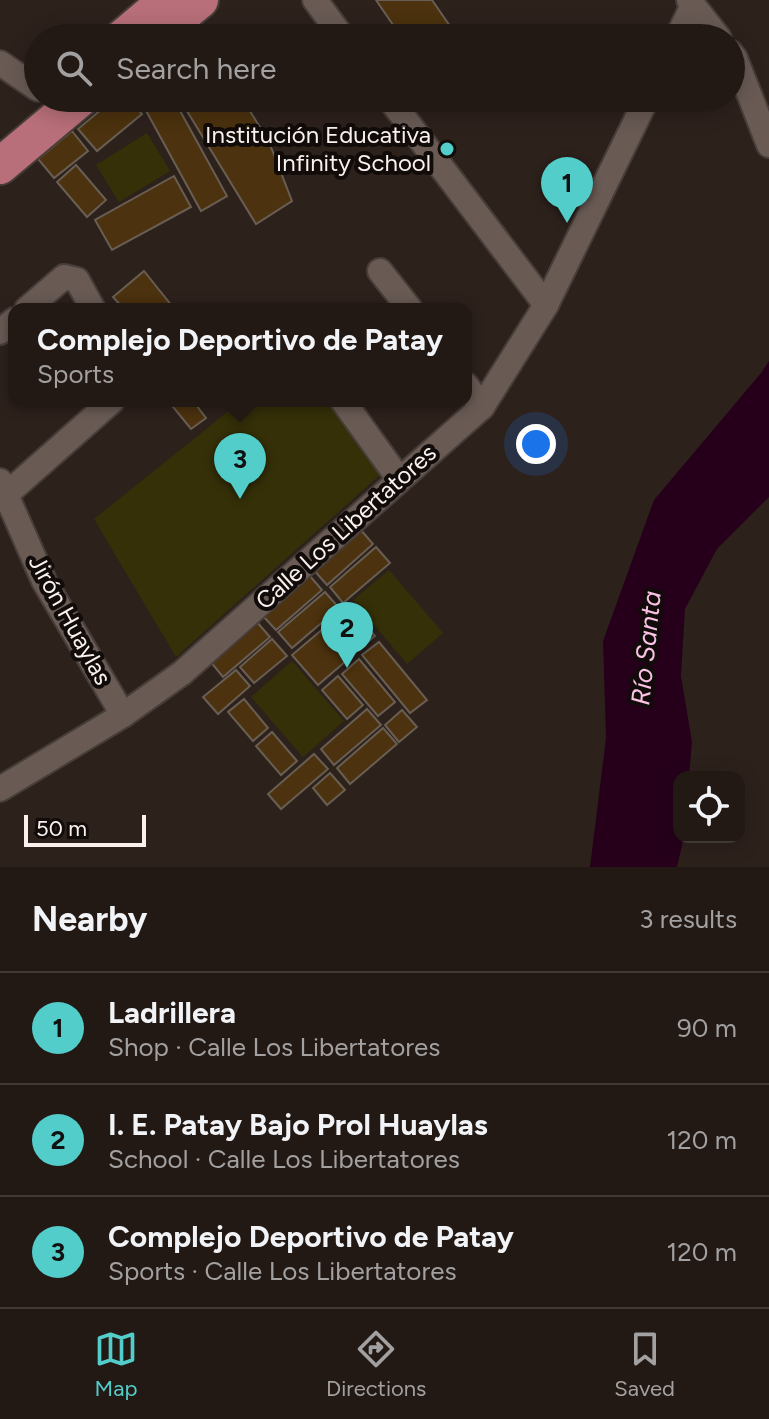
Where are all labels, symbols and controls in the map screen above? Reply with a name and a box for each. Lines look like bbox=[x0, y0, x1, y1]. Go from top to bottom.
search box bbox=[24, 24, 745, 112]
icon: search bbox=[52, 46, 96, 90]
text: Search here bbox=[116, 50, 276, 87]
place label: Institución Educativa Infinity School bbox=[205, 120, 431, 177]
marker: Institución Educativa Infinity School bbox=[438, 140, 456, 158]
pin: 1 bbox=[541, 157, 593, 223]
popup bbox=[8, 303, 472, 407]
text: Complejo Deportivo de Patay bbox=[37, 321, 443, 358]
text: Sports bbox=[37, 358, 114, 390]
your location bbox=[516, 424, 556, 464]
pin: 3 bbox=[214, 433, 266, 499]
street label: Calle Los Libertatores bbox=[250, 438, 442, 615]
street label: Jirón Huaylas bbox=[23, 550, 118, 690]
water label: Río Santa bbox=[624, 589, 668, 707]
pin: 2 bbox=[321, 602, 373, 668]
map controls bbox=[673, 771, 745, 843]
button: locate bbox=[673, 771, 745, 843]
scale bar bbox=[24, 811, 146, 847]
text: 50 m bbox=[36, 815, 87, 842]
text: Nearby bbox=[32, 899, 147, 940]
text: 3 results bbox=[639, 903, 737, 935]
text: Ladrillera bbox=[108, 994, 236, 1031]
text: 1 bbox=[53, 1012, 63, 1044]
text: 90 m bbox=[677, 1012, 737, 1044]
text: Shop · Calle Los Libertatores bbox=[108, 1031, 440, 1063]
text: I. E. Patay Bajo Prol Huaylas bbox=[108, 1106, 488, 1143]
text: 2 bbox=[50, 1124, 66, 1156]
text: 120 m bbox=[667, 1124, 737, 1156]
text: School · Calle Los Libertatores bbox=[108, 1143, 460, 1175]
text: Complejo Deportivo de Patay bbox=[108, 1218, 514, 1255]
text: 3 bbox=[51, 1236, 65, 1268]
text: 120 m bbox=[667, 1236, 737, 1268]
text: Sports · Calle Los Libertatores bbox=[108, 1255, 457, 1287]
tab: Map bbox=[94, 1327, 138, 1402]
tab: Directions bbox=[326, 1327, 426, 1402]
tab: Saved bbox=[614, 1327, 675, 1402]

